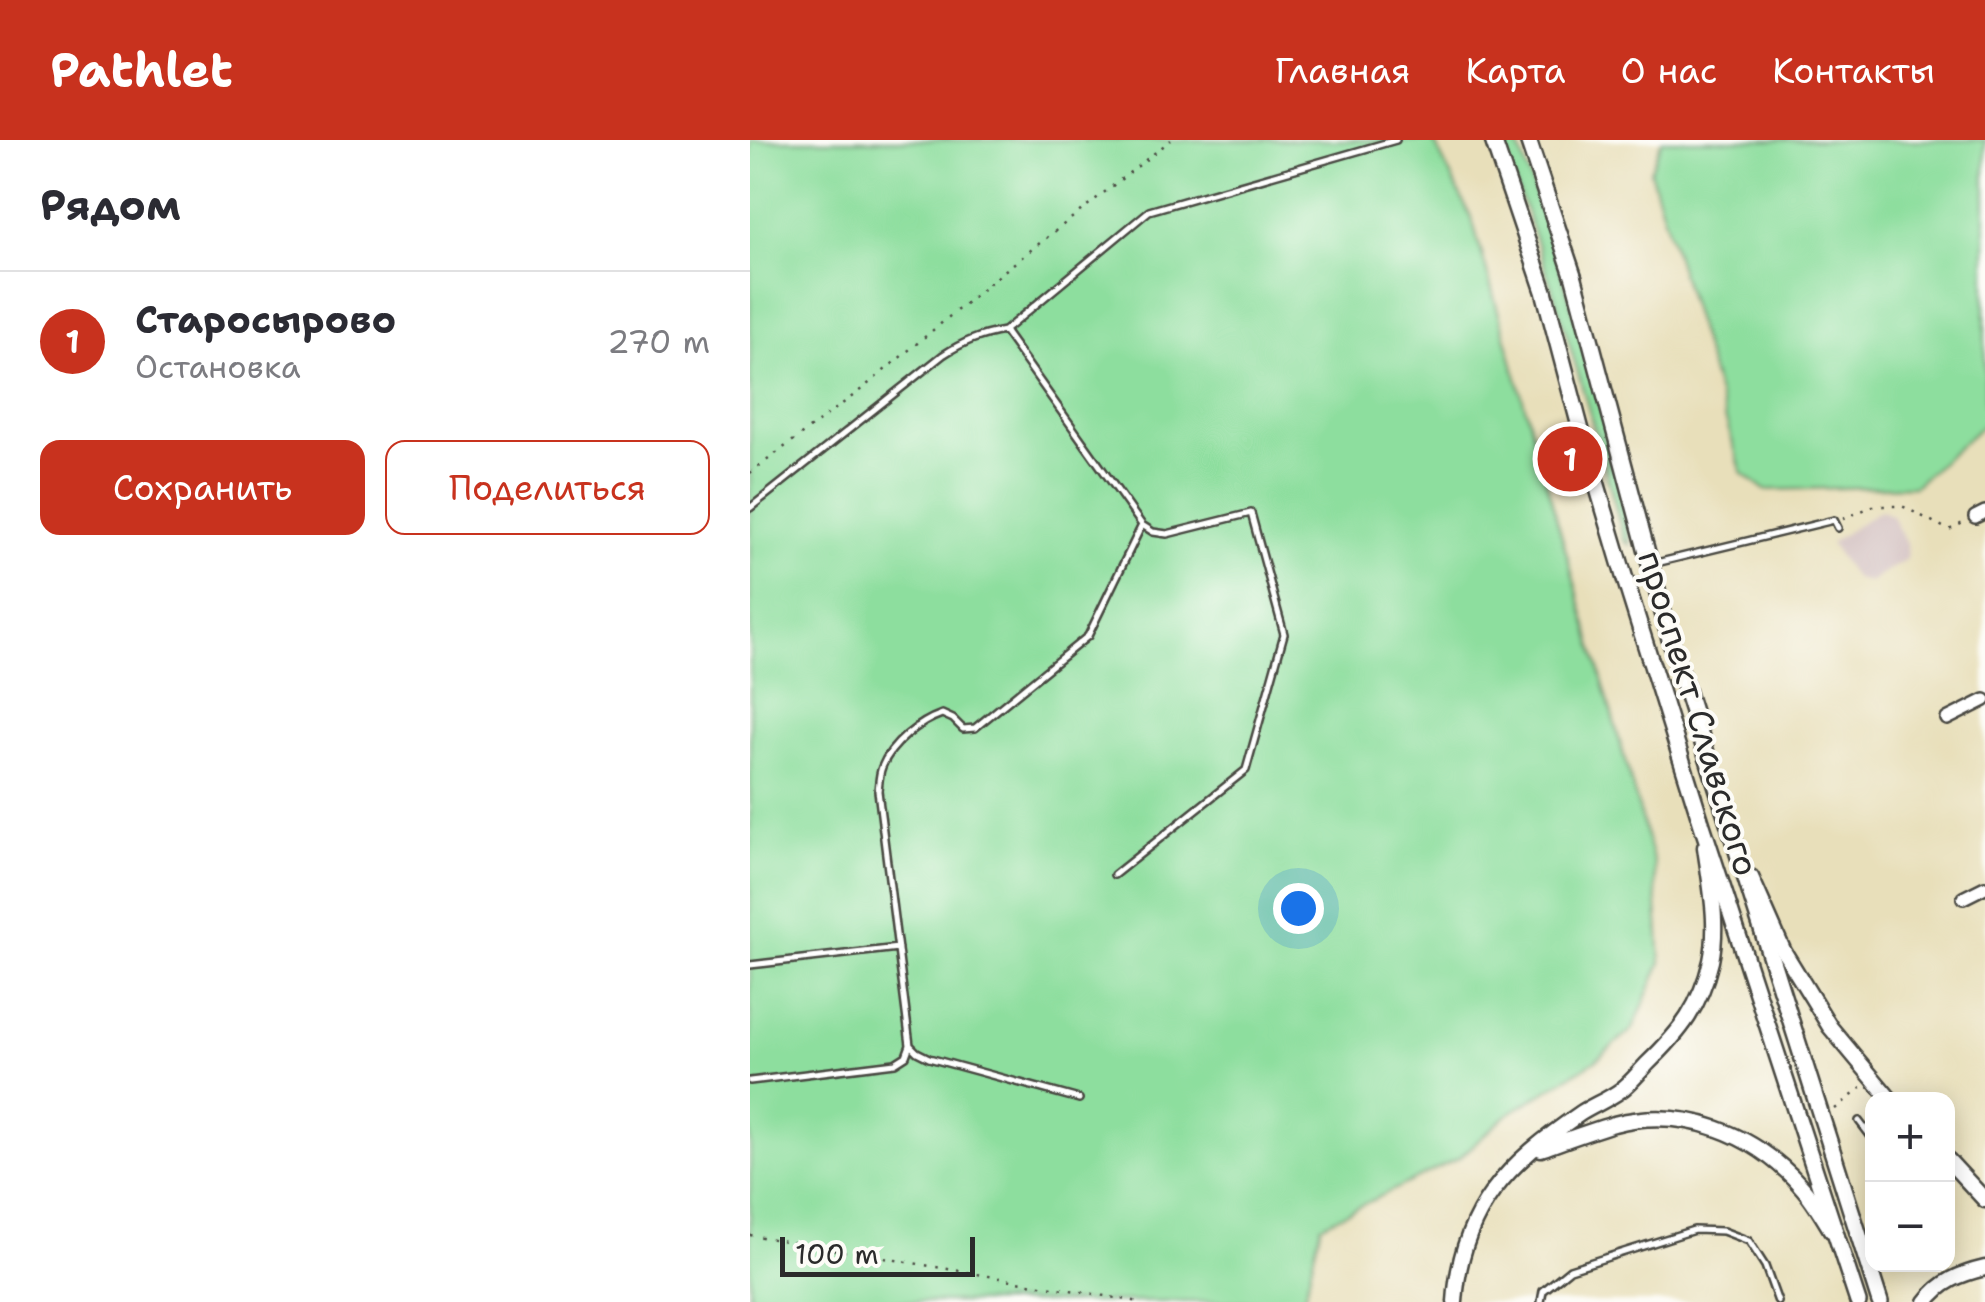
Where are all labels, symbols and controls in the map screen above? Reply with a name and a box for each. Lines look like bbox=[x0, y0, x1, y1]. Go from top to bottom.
text: Pathlet bbox=[50, 38, 233, 102]
text: Главная bbox=[1275, 47, 1410, 94]
text: Карта bbox=[1465, 47, 1566, 94]
text: О нас bbox=[1621, 47, 1717, 94]
text: Контакты bbox=[1772, 47, 1935, 94]
text: Рядом bbox=[40, 177, 181, 233]
text: Старосырово bbox=[135, 294, 396, 345]
text: 1 bbox=[65, 320, 80, 363]
text: 270 m bbox=[607, 320, 710, 363]
text: Остановка bbox=[135, 345, 301, 388]
pin: 1 bbox=[1538, 422, 1602, 496]
button: Сохранить bbox=[40, 440, 365, 535]
button: Поделиться bbox=[385, 440, 710, 535]
street label: проспект Славского bbox=[1627, 544, 1771, 882]
your location bbox=[1273, 883, 1324, 934]
map controls bbox=[1865, 1092, 1955, 1272]
button: + bbox=[1865, 1092, 1955, 1182]
button: − bbox=[1865, 1182, 1955, 1272]
scale bar bbox=[780, 1232, 975, 1276]
text: 100 m bbox=[795, 1235, 879, 1273]

